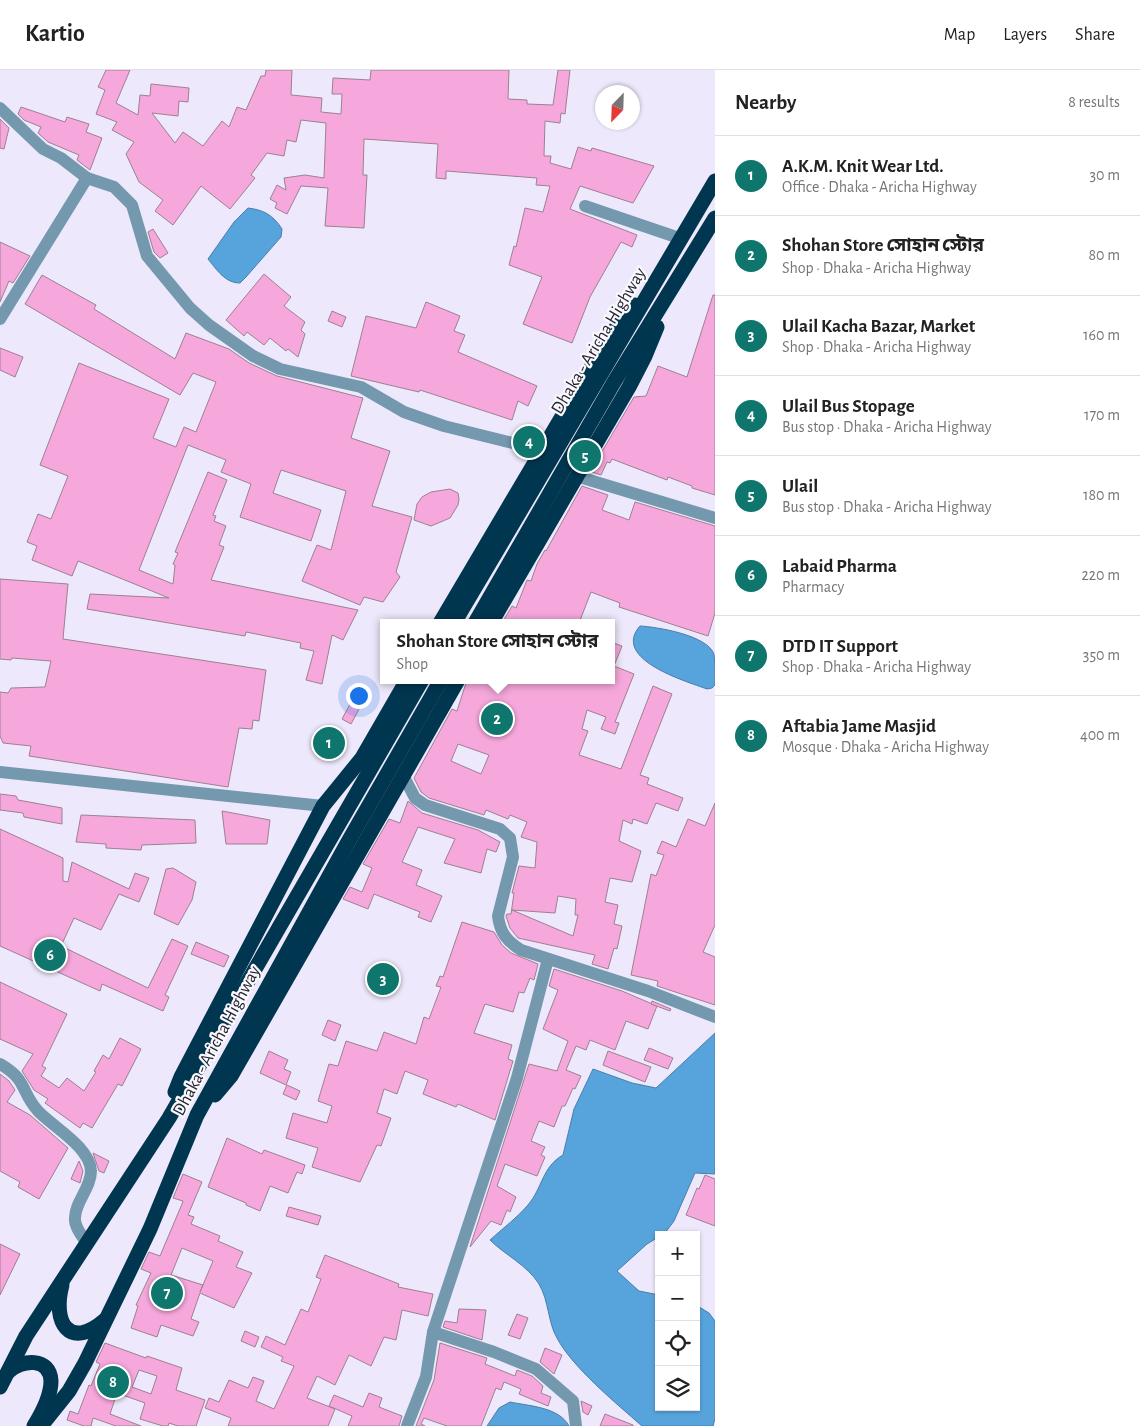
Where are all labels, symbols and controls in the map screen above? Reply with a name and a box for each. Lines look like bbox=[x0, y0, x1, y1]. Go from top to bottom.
text: Kartio bbox=[25, 22, 85, 46]
text: Map bbox=[944, 26, 975, 44]
text: Layers bbox=[1003, 26, 1047, 44]
text: Share bbox=[1075, 26, 1115, 44]
north arrow bbox=[595, 85, 640, 130]
text: Nearby bbox=[735, 92, 796, 113]
text: 8 results bbox=[1068, 94, 1120, 110]
text: A.K.M. Knit Wear Ltd. bbox=[782, 157, 944, 176]
text: 1 bbox=[748, 167, 754, 183]
text: 30 m bbox=[1090, 167, 1120, 183]
text: Office · Dhaka - Aricha Highway bbox=[782, 179, 977, 195]
text: Shohan Store সোহান স্টোর bbox=[782, 236, 984, 255]
text: 2 bbox=[747, 247, 755, 263]
text: 80 m bbox=[1089, 247, 1120, 263]
text: Shop · Dhaka - Aricha Highway bbox=[782, 260, 971, 276]
street label: Dhaka - Aricha Highway bbox=[548, 265, 650, 417]
text: Ulail Kacha Bazar, Market bbox=[782, 317, 975, 336]
text: 3 bbox=[748, 327, 754, 343]
text: 160 m bbox=[1083, 327, 1120, 343]
text: Shop · Dhaka - Aricha Highway bbox=[782, 339, 971, 355]
text: Ulail Bus Stopage bbox=[782, 397, 915, 416]
text: 4 bbox=[747, 407, 755, 423]
text: 170 m bbox=[1084, 407, 1120, 423]
text: Bus stop · Dhaka - Aricha Highway bbox=[782, 419, 991, 435]
pin: 4 bbox=[513, 423, 545, 461]
pin: 5 bbox=[569, 437, 601, 475]
text: Ulail bbox=[782, 477, 818, 496]
text: 5 bbox=[748, 487, 754, 503]
text: 180 m bbox=[1083, 487, 1120, 503]
text: Bus stop · Dhaka - Aricha Highway bbox=[782, 499, 991, 515]
text: Labaid Pharma bbox=[782, 557, 897, 576]
text: 6 bbox=[747, 567, 755, 583]
text: 220 m bbox=[1082, 567, 1120, 583]
text: Pharmacy bbox=[782, 579, 844, 595]
popup bbox=[380, 619, 615, 684]
text: Shohan Store সোহান স্টোর bbox=[396, 632, 599, 651]
text: DTD IT Support bbox=[782, 637, 898, 656]
text: 7 bbox=[748, 647, 754, 663]
text: 350 m bbox=[1083, 647, 1120, 663]
text: Shop bbox=[396, 656, 428, 672]
text: Shop · Dhaka - Aricha Highway bbox=[782, 659, 971, 675]
your location bbox=[346, 683, 372, 709]
pin: 2 bbox=[481, 700, 513, 738]
text: Aftabia Jame Masjid bbox=[782, 717, 936, 736]
pin: 1 bbox=[313, 724, 345, 762]
text: 8 bbox=[747, 727, 755, 743]
text: 400 m bbox=[1080, 727, 1120, 743]
text: Mosque · Dhaka - Aricha Highway bbox=[782, 739, 989, 755]
pin: 6 bbox=[34, 936, 66, 974]
pin: 3 bbox=[367, 960, 399, 998]
street label: Dhaka - Aricha Highway bbox=[170, 963, 264, 1119]
map controls bbox=[655, 1231, 700, 1411]
button: + bbox=[655, 1231, 700, 1276]
pin: 7 bbox=[151, 1274, 183, 1312]
button: − bbox=[655, 1276, 700, 1321]
button: locate bbox=[655, 1321, 700, 1366]
pin: 8 bbox=[97, 1363, 129, 1401]
button: layers bbox=[655, 1366, 700, 1411]

